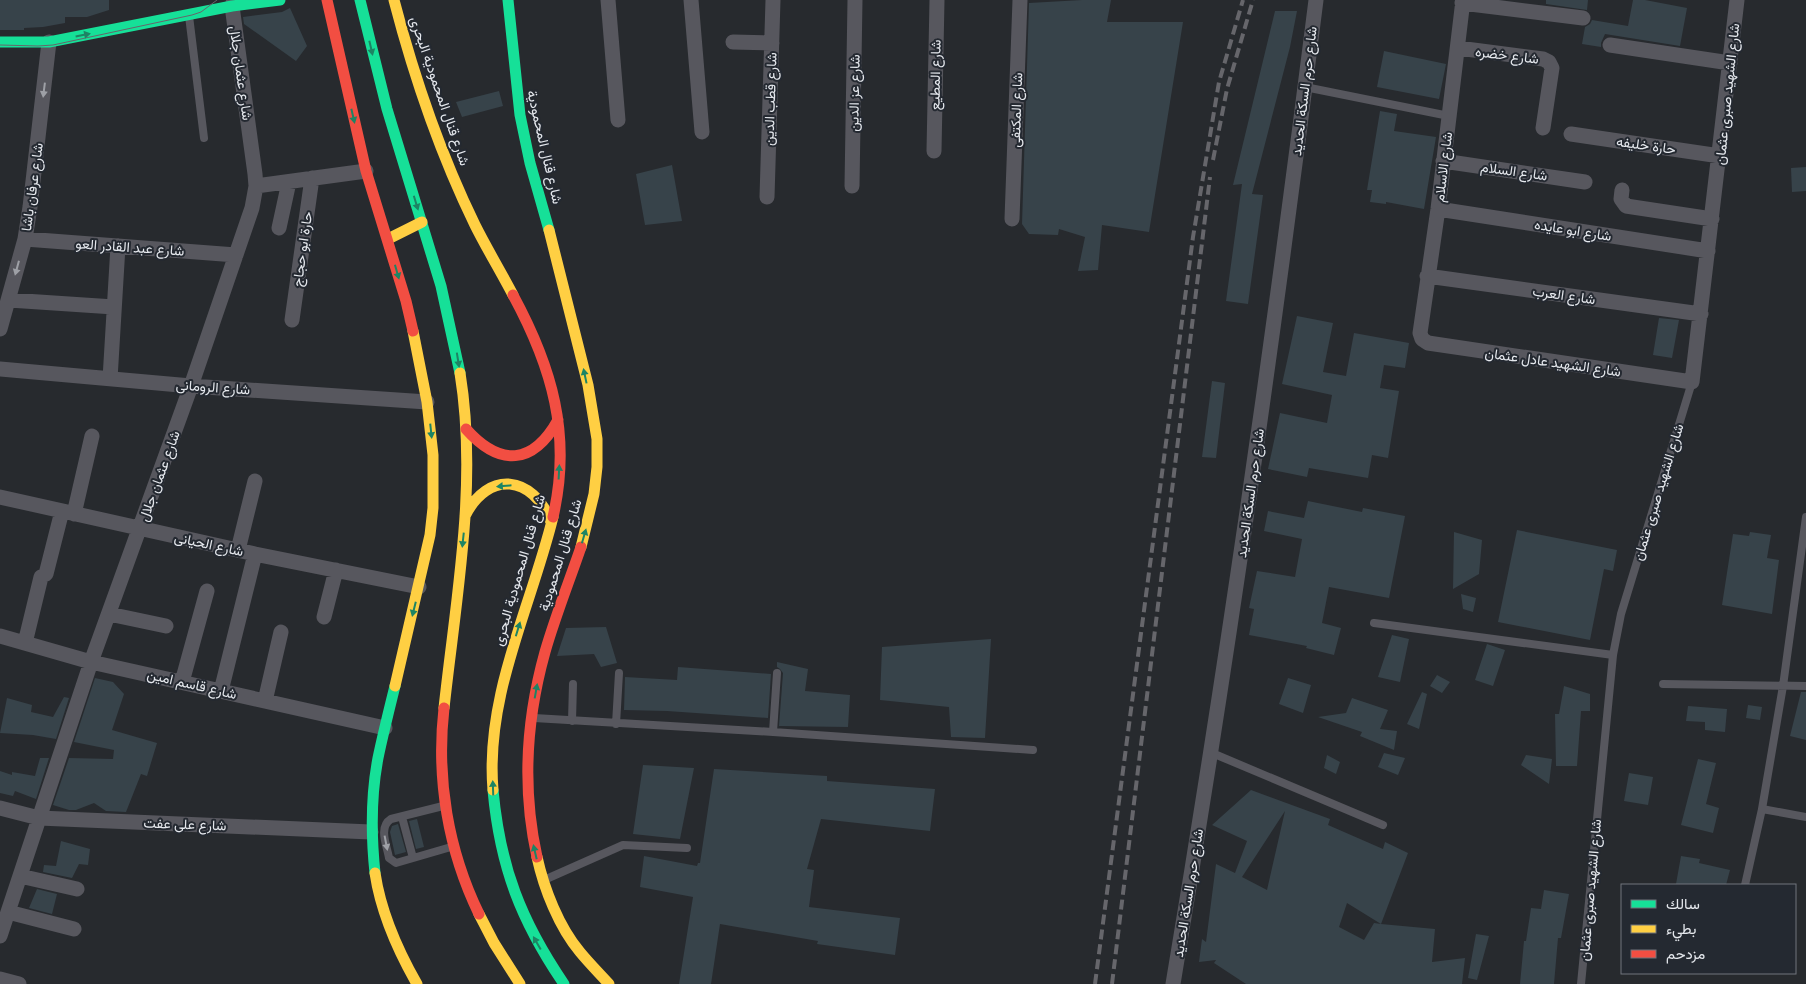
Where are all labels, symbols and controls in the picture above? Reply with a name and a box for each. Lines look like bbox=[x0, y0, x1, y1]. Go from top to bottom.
street label: شارع قنال المحمودية البحرى bbox=[404, 14, 473, 169]
street label: شارع الشهيد صبرى عثمان bbox=[1712, 22, 1745, 166]
street label: شارع عثمان جلال bbox=[223, 25, 256, 122]
street label: شارع حرم السكة الحديد bbox=[1288, 25, 1323, 157]
one-way arrow bbox=[75, 31, 91, 39]
one-way arrow bbox=[367, 40, 375, 55]
street label: شارع المطيع bbox=[926, 40, 947, 111]
street label: شارع خضره bbox=[1474, 43, 1540, 70]
street label: شارع قطب الدين bbox=[760, 52, 783, 146]
street label: شارع عز الدين bbox=[845, 54, 866, 132]
street label: شارع المكتفى bbox=[1007, 72, 1028, 148]
one-way arrow bbox=[40, 83, 48, 99]
street label: شارع قنال المحمودية bbox=[521, 89, 566, 206]
one-way arrow bbox=[349, 108, 357, 123]
street label: شارع الاسلام bbox=[1431, 131, 1458, 203]
street label: حارة خليفه bbox=[1615, 133, 1677, 158]
street label: شارع عرفان باشا bbox=[18, 142, 49, 233]
street label: شارع السلام bbox=[1479, 158, 1549, 187]
one-way arrow bbox=[413, 196, 421, 211]
street label: حارة ابو حجاج bbox=[289, 210, 318, 288]
street label: شارع ابو عايده bbox=[1533, 216, 1613, 247]
street label: شارع عبد القادر العو bbox=[75, 235, 185, 262]
one-way arrow bbox=[13, 261, 21, 276]
one-way arrow bbox=[394, 265, 402, 280]
street label: شارع العرب bbox=[1531, 283, 1597, 310]
street label: شارع الشهيد عادل عثمان bbox=[1483, 345, 1622, 382]
one-way arrow bbox=[454, 353, 462, 369]
one-way arrow bbox=[581, 367, 589, 383]
street label: شارع الرومانى bbox=[175, 376, 251, 401]
street label: شارع الشهيد صبرى عثمان bbox=[1630, 422, 1689, 563]
one-way arrow bbox=[427, 423, 435, 439]
street label: شارع حرم السكة الحديد bbox=[1233, 427, 1270, 559]
street label: شارع عثمان جلال bbox=[135, 428, 186, 525]
one-way arrow bbox=[555, 464, 563, 480]
one-way arrow bbox=[496, 482, 512, 490]
street label: شارع قنال المحمودية البحرى bbox=[490, 492, 551, 648]
street label: شارع قنال المحمودية bbox=[535, 497, 588, 614]
one-way arrow bbox=[581, 528, 589, 543]
street label: شارع الحيانى bbox=[172, 529, 245, 562]
one-way arrow bbox=[459, 532, 467, 548]
one-way arrow bbox=[410, 601, 418, 616]
one-way arrow bbox=[515, 621, 523, 636]
street label: شارع قاسم امين bbox=[145, 666, 238, 705]
one-way arrow bbox=[533, 682, 541, 698]
one-way arrow bbox=[489, 780, 497, 796]
street label: شارع على عفت bbox=[143, 815, 227, 836]
street label: شارع الشهيد صبرى عثمان bbox=[1576, 818, 1607, 962]
street label: شارع حرم السكة الحديد bbox=[1170, 827, 1209, 959]
one-way arrow bbox=[383, 835, 391, 851]
one-way arrow bbox=[531, 844, 539, 860]
legend bbox=[1621, 884, 1796, 974]
text: سالك bbox=[1666, 895, 1700, 913]
text: بطيء bbox=[1666, 920, 1696, 942]
one-way arrow bbox=[533, 936, 541, 951]
text: مزدحم bbox=[1666, 945, 1705, 964]

